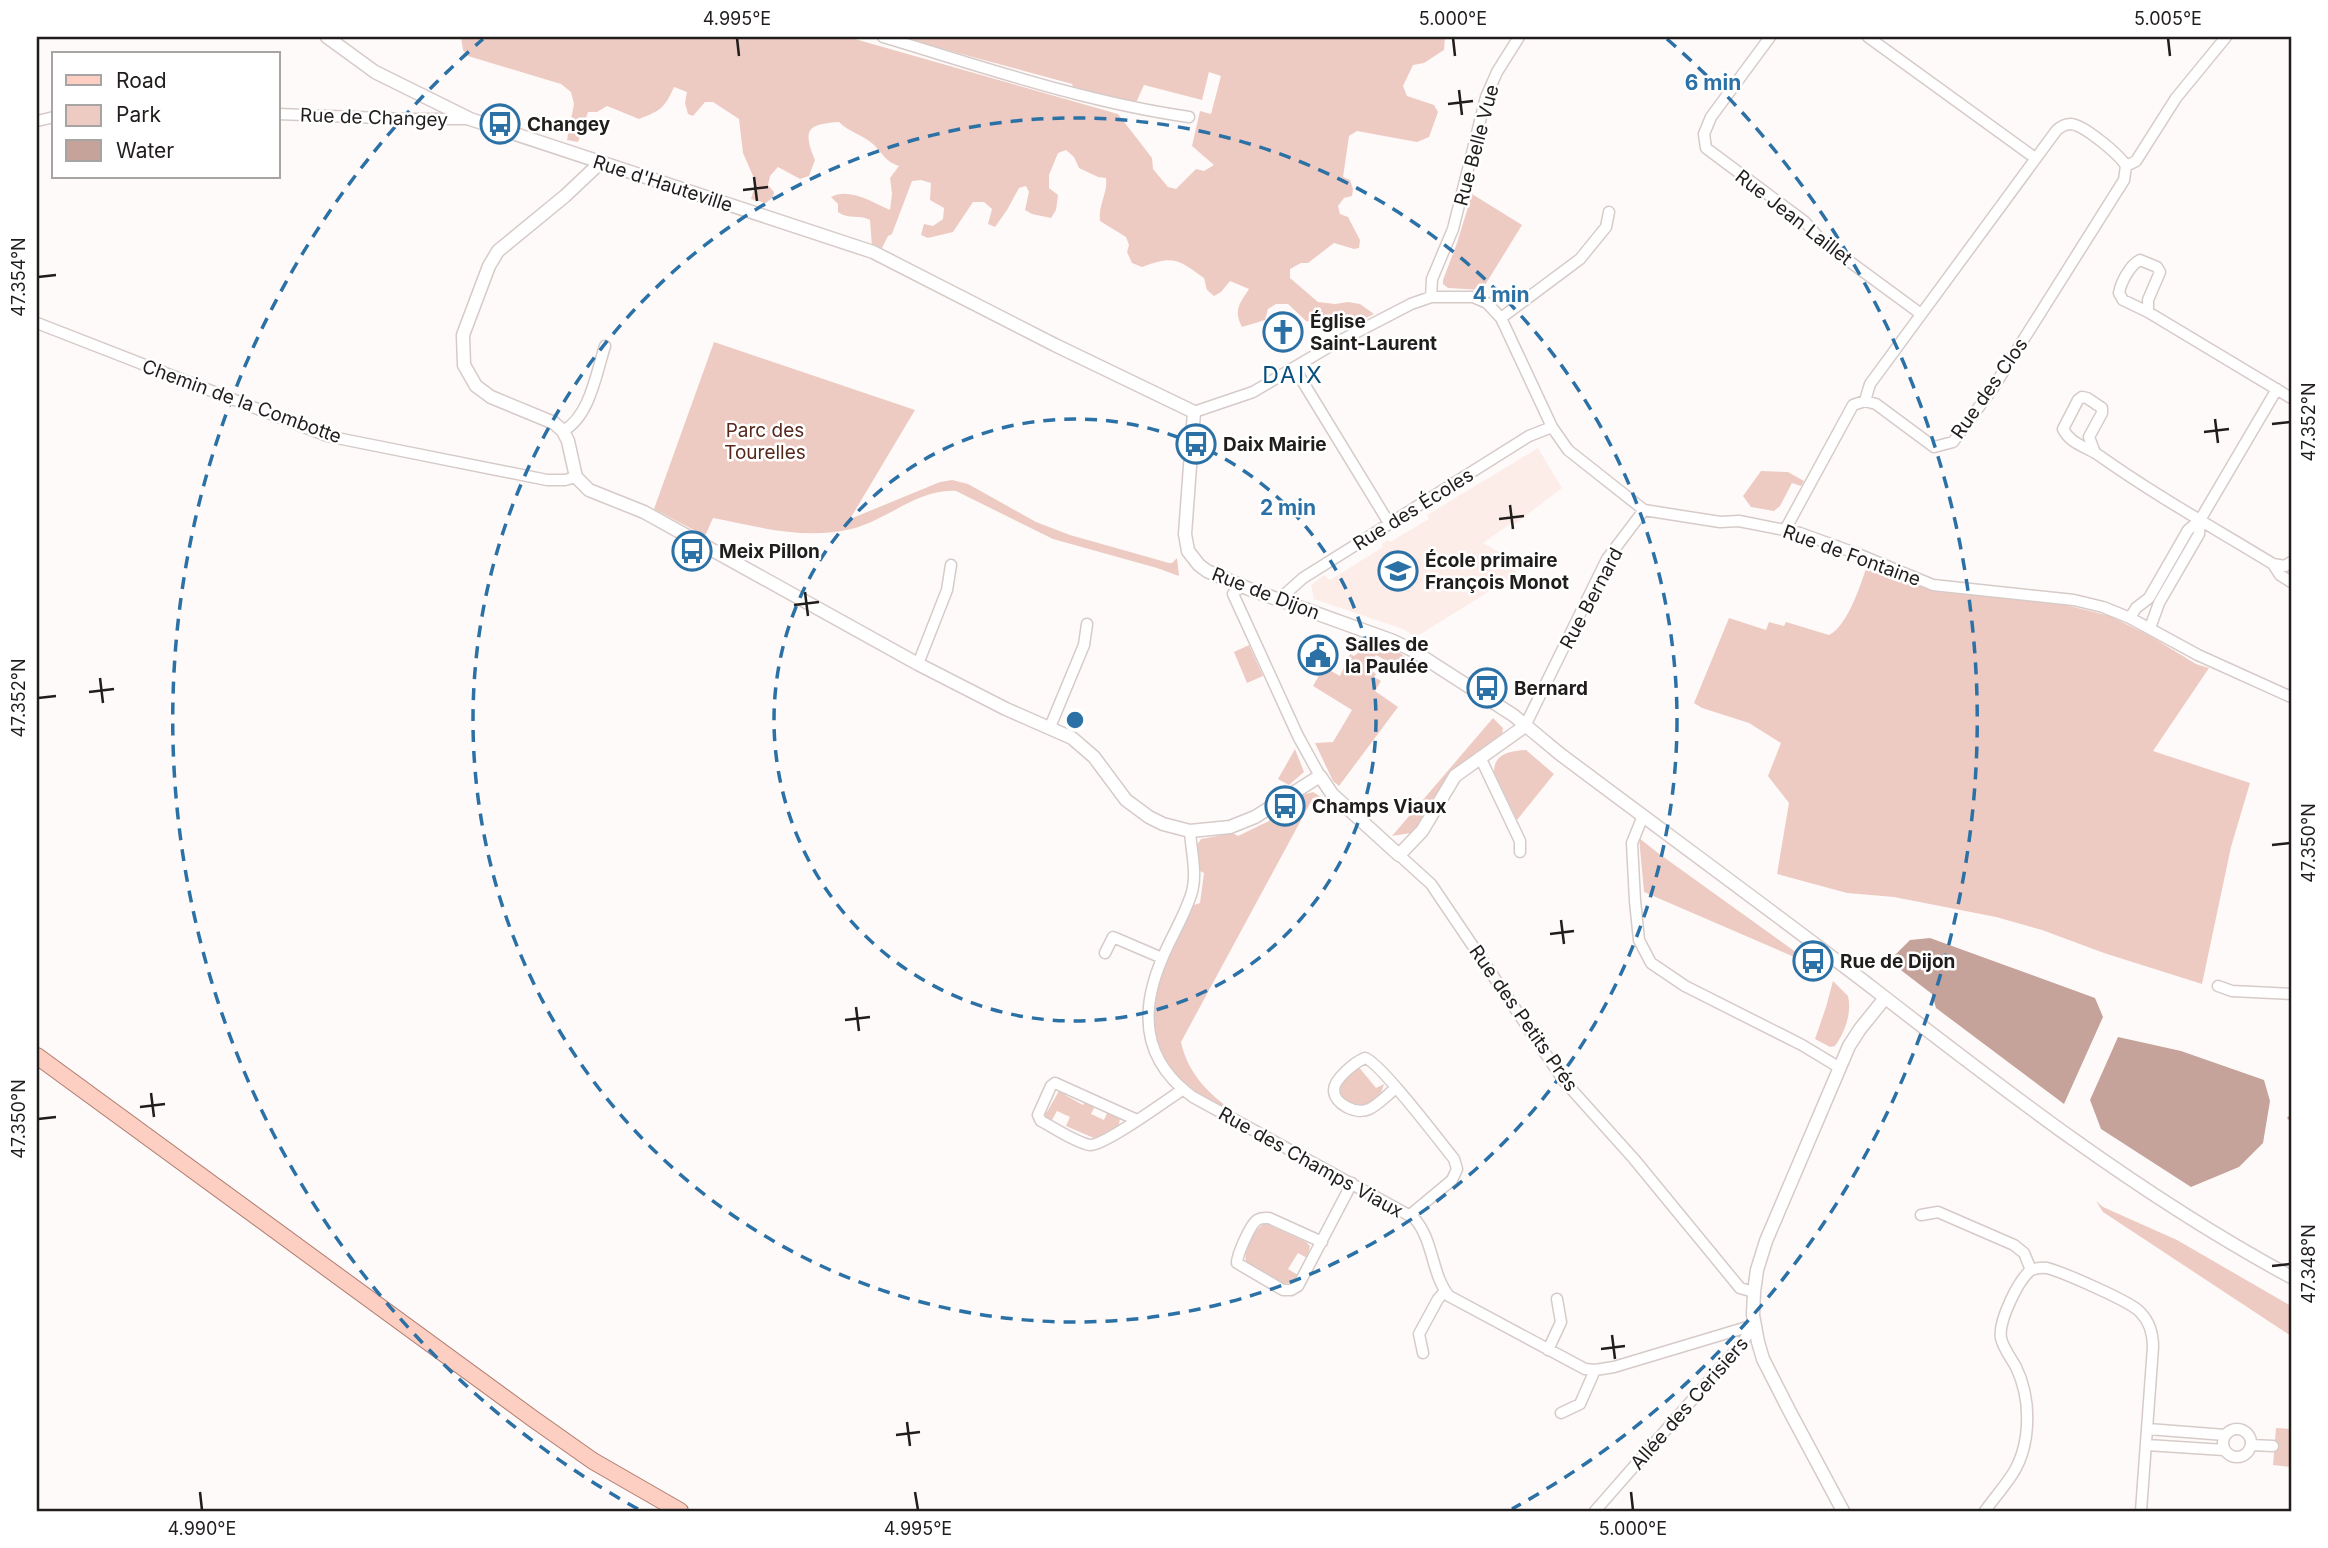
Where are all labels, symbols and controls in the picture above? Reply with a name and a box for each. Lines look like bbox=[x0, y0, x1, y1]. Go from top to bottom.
text: 4.995°E bbox=[703, 8, 771, 29]
text: 5.000°E bbox=[1419, 8, 1487, 29]
text: 5.005°E bbox=[2134, 8, 2202, 29]
legend bbox=[52, 52, 280, 178]
text: Road bbox=[116, 68, 167, 93]
text: 6 min bbox=[1685, 70, 1741, 95]
street label: Rue Belle Vue bbox=[1449, 82, 1504, 208]
text: Park bbox=[116, 102, 161, 127]
street label: Rue de Changey bbox=[300, 103, 449, 132]
bus stop icon: Changey bbox=[479, 103, 521, 145]
place label: Changey bbox=[527, 113, 611, 136]
text: Water bbox=[116, 138, 174, 163]
street label: Rue d'Hauteville bbox=[590, 150, 736, 217]
street label: Rue Jean Laillet bbox=[1731, 165, 1857, 270]
text: 47.354°N bbox=[8, 237, 29, 317]
text: 4 min bbox=[1472, 282, 1530, 307]
place label: Église Saint-Laurent bbox=[1310, 310, 1437, 355]
church icon: Église Saint-Laurent bbox=[1262, 311, 1304, 353]
street label: Rue des Clos bbox=[1946, 333, 2033, 443]
street label: Chemin de la Combotte bbox=[139, 355, 345, 448]
district label: DAIX bbox=[1262, 361, 1324, 389]
text: 47.352°N bbox=[2298, 382, 2319, 462]
park label: Parc des Tourelles bbox=[724, 419, 806, 464]
bus stop icon: Daix Mairie bbox=[1175, 423, 1217, 465]
place label: Daix Mairie bbox=[1223, 433, 1327, 456]
street label: Rue des Écoles bbox=[1348, 462, 1478, 556]
text: 2 min bbox=[1260, 495, 1316, 520]
street label: Rue de Fontaine bbox=[1780, 520, 1924, 591]
bus stop icon: Meix Pillon bbox=[671, 530, 713, 572]
place label: Meix Pillon bbox=[719, 540, 820, 563]
street label: Rue Bernard bbox=[1555, 544, 1628, 653]
place label: École primaire François Monot bbox=[1425, 549, 1569, 594]
school or university icon: École primaire François Monot bbox=[1377, 550, 1419, 592]
street label: Rue de Dijon bbox=[1209, 562, 1323, 625]
place label: Salles de la Paulée bbox=[1345, 633, 1429, 678]
public building icon: Salles de la Paulée bbox=[1297, 634, 1339, 676]
text: 47.352°N bbox=[8, 658, 29, 738]
bus stop icon: Bernard bbox=[1466, 667, 1508, 709]
place label: Bernard bbox=[1514, 677, 1588, 700]
centre of rings bbox=[1063, 708, 1087, 732]
bus stop icon: Champs Viaux bbox=[1264, 785, 1306, 827]
place label: Champs Viaux bbox=[1312, 795, 1447, 818]
text: 47.350°N bbox=[2298, 803, 2319, 883]
bus stop icon: Rue de Dijon bbox=[1792, 940, 1834, 982]
street label: Rue des Petits Prés bbox=[1464, 941, 1583, 1096]
place label: Rue de Dijon bbox=[1840, 950, 1955, 973]
text: 47.350°N bbox=[8, 1079, 29, 1159]
street label: Rue des Champs Viaux bbox=[1214, 1102, 1407, 1223]
text: 47.348°N bbox=[2298, 1224, 2319, 1304]
street label: Allée des Cerisiers bbox=[1626, 1332, 1753, 1474]
text: 4.990°E bbox=[168, 1518, 236, 1539]
text: 4.995°E bbox=[884, 1518, 952, 1539]
text: 5.000°E bbox=[1599, 1518, 1667, 1539]

